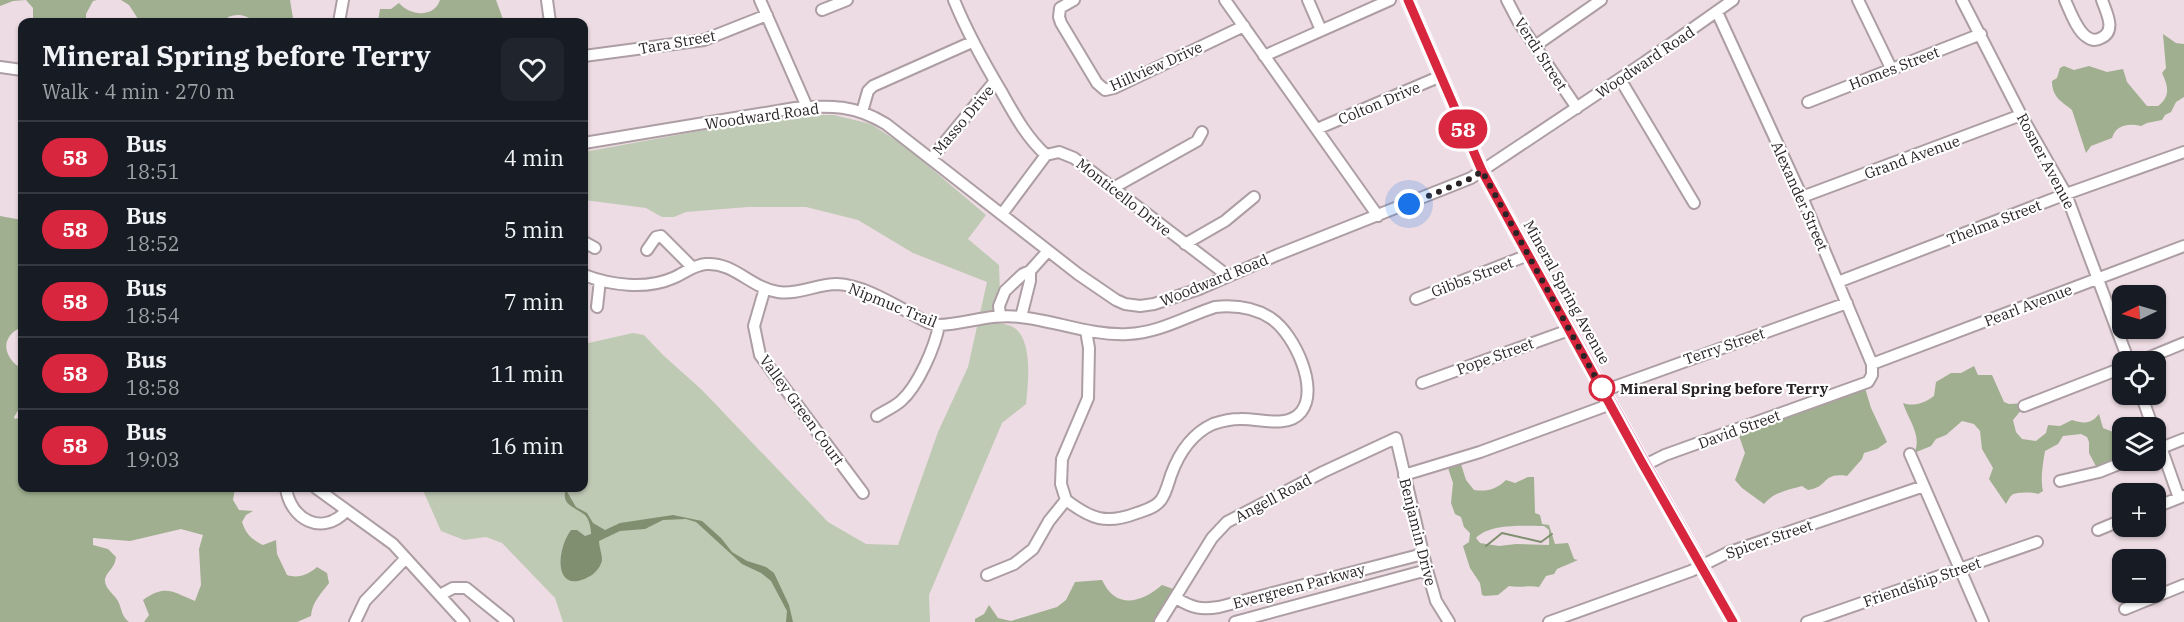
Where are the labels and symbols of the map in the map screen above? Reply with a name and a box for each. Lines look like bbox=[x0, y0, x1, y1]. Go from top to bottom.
street label: Verdi Street bbox=[1510, 14, 1572, 94]
street label: Woodward Road bbox=[1592, 22, 1698, 102]
street label: Tara Street bbox=[637, 26, 717, 58]
street label: Hillview Drive bbox=[1107, 37, 1205, 95]
street label: Homes Street bbox=[1846, 42, 1942, 94]
street label: Colton Drive bbox=[1335, 77, 1423, 129]
street label: Masso Drive bbox=[928, 81, 998, 159]
street label: Woodward Road bbox=[704, 99, 820, 133]
line badge: 58 bbox=[1436, 110, 1490, 148]
street label: Rosner Avenue bbox=[2013, 110, 2079, 212]
street label: Grand Avenue bbox=[1862, 131, 1962, 183]
street label: Alexander Street bbox=[1767, 138, 1833, 254]
street label: Monticello Drive bbox=[1073, 154, 1175, 240]
your location bbox=[1394, 189, 1424, 219]
street label: Thelma Street bbox=[1944, 195, 2044, 249]
street label: Mineral Spring Avenue bbox=[1520, 217, 1614, 367]
street label: Woodward Road bbox=[1157, 250, 1271, 310]
street label: Gibbs Street bbox=[1428, 253, 1516, 301]
street label: Nipmuc Trail bbox=[846, 279, 940, 331]
street label: Pearl Avenue bbox=[1981, 280, 2075, 330]
north arrow bbox=[2112, 285, 2166, 339]
street label: Terry Street bbox=[1681, 323, 1767, 369]
street label: Pope Street bbox=[1454, 333, 1536, 379]
street label: Valley Green Court bbox=[756, 351, 848, 469]
marker: Mineral Spring before Terry bbox=[1589, 375, 1615, 401]
place label: Mineral Spring before Terry bbox=[1620, 379, 1829, 398]
street label: David Street bbox=[1695, 405, 1783, 453]
street label: Angell Road bbox=[1231, 470, 1315, 526]
street label: Benjamin Drive bbox=[1395, 476, 1441, 588]
street label: Spicer Street bbox=[1723, 515, 1815, 563]
street label: Friendship Street bbox=[1861, 553, 1983, 611]
street label: Evergreen Parkway bbox=[1231, 559, 1367, 613]

